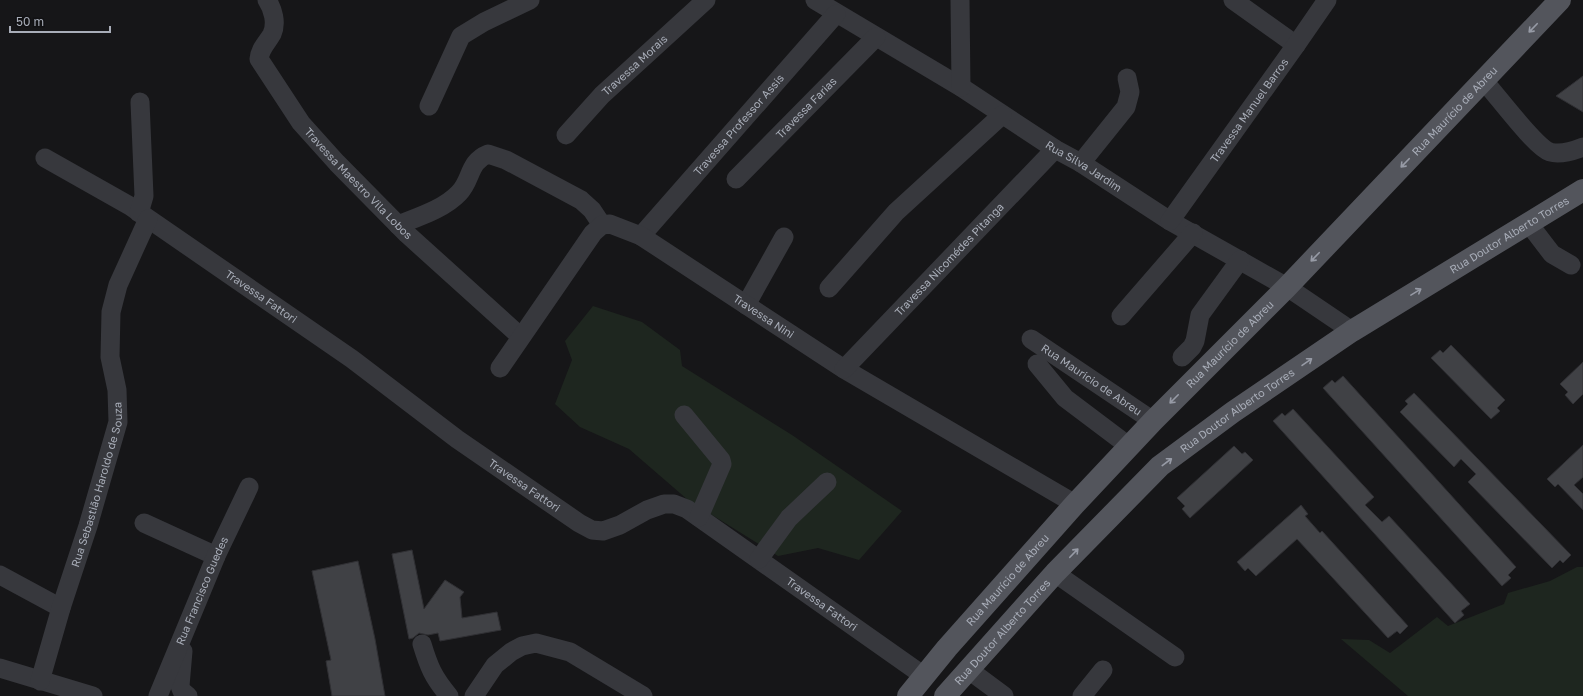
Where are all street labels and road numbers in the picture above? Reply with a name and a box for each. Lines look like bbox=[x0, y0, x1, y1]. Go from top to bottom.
street label: Travessa Morais bbox=[599, 31, 670, 98]
street label: Travessa Manuel Barros bbox=[1207, 55, 1291, 165]
street label: Rua Maurício de Abreu bbox=[1409, 63, 1500, 158]
street label: Travessa Professor Assis bbox=[690, 71, 786, 178]
street label: Travessa Farias bbox=[773, 74, 839, 141]
street label: Travessa Maestro Vila Lobos bbox=[302, 125, 415, 242]
street label: Rua Silva Jardim bbox=[1043, 138, 1125, 194]
street label: Rua Doutor Alberto Torres bbox=[1447, 193, 1571, 276]
street label: Travessa Nicomédes Pitanga bbox=[892, 200, 1006, 318]
street label: Travessa Fattori bbox=[223, 267, 300, 325]
street label: Travessa Nini bbox=[731, 291, 797, 341]
street label: Rua Maurício de Abreu bbox=[1183, 298, 1276, 390]
street label: Rua Mauricio de Abreu bbox=[1039, 341, 1144, 418]
street label: Rua Doutor Alberto Torres bbox=[1177, 365, 1297, 455]
street label: Rua Sebastião Haroldo de Souza bbox=[68, 402, 124, 569]
street label: Travessa Fattori bbox=[486, 456, 563, 514]
street label: Rua Maurício de Abreu bbox=[963, 531, 1051, 628]
street label: Rua Francisco Guedes bbox=[173, 534, 230, 647]
street label: Travessa Fattori bbox=[784, 574, 860, 633]
street label: Rua Doutor Alberto Torres bbox=[951, 576, 1053, 687]

